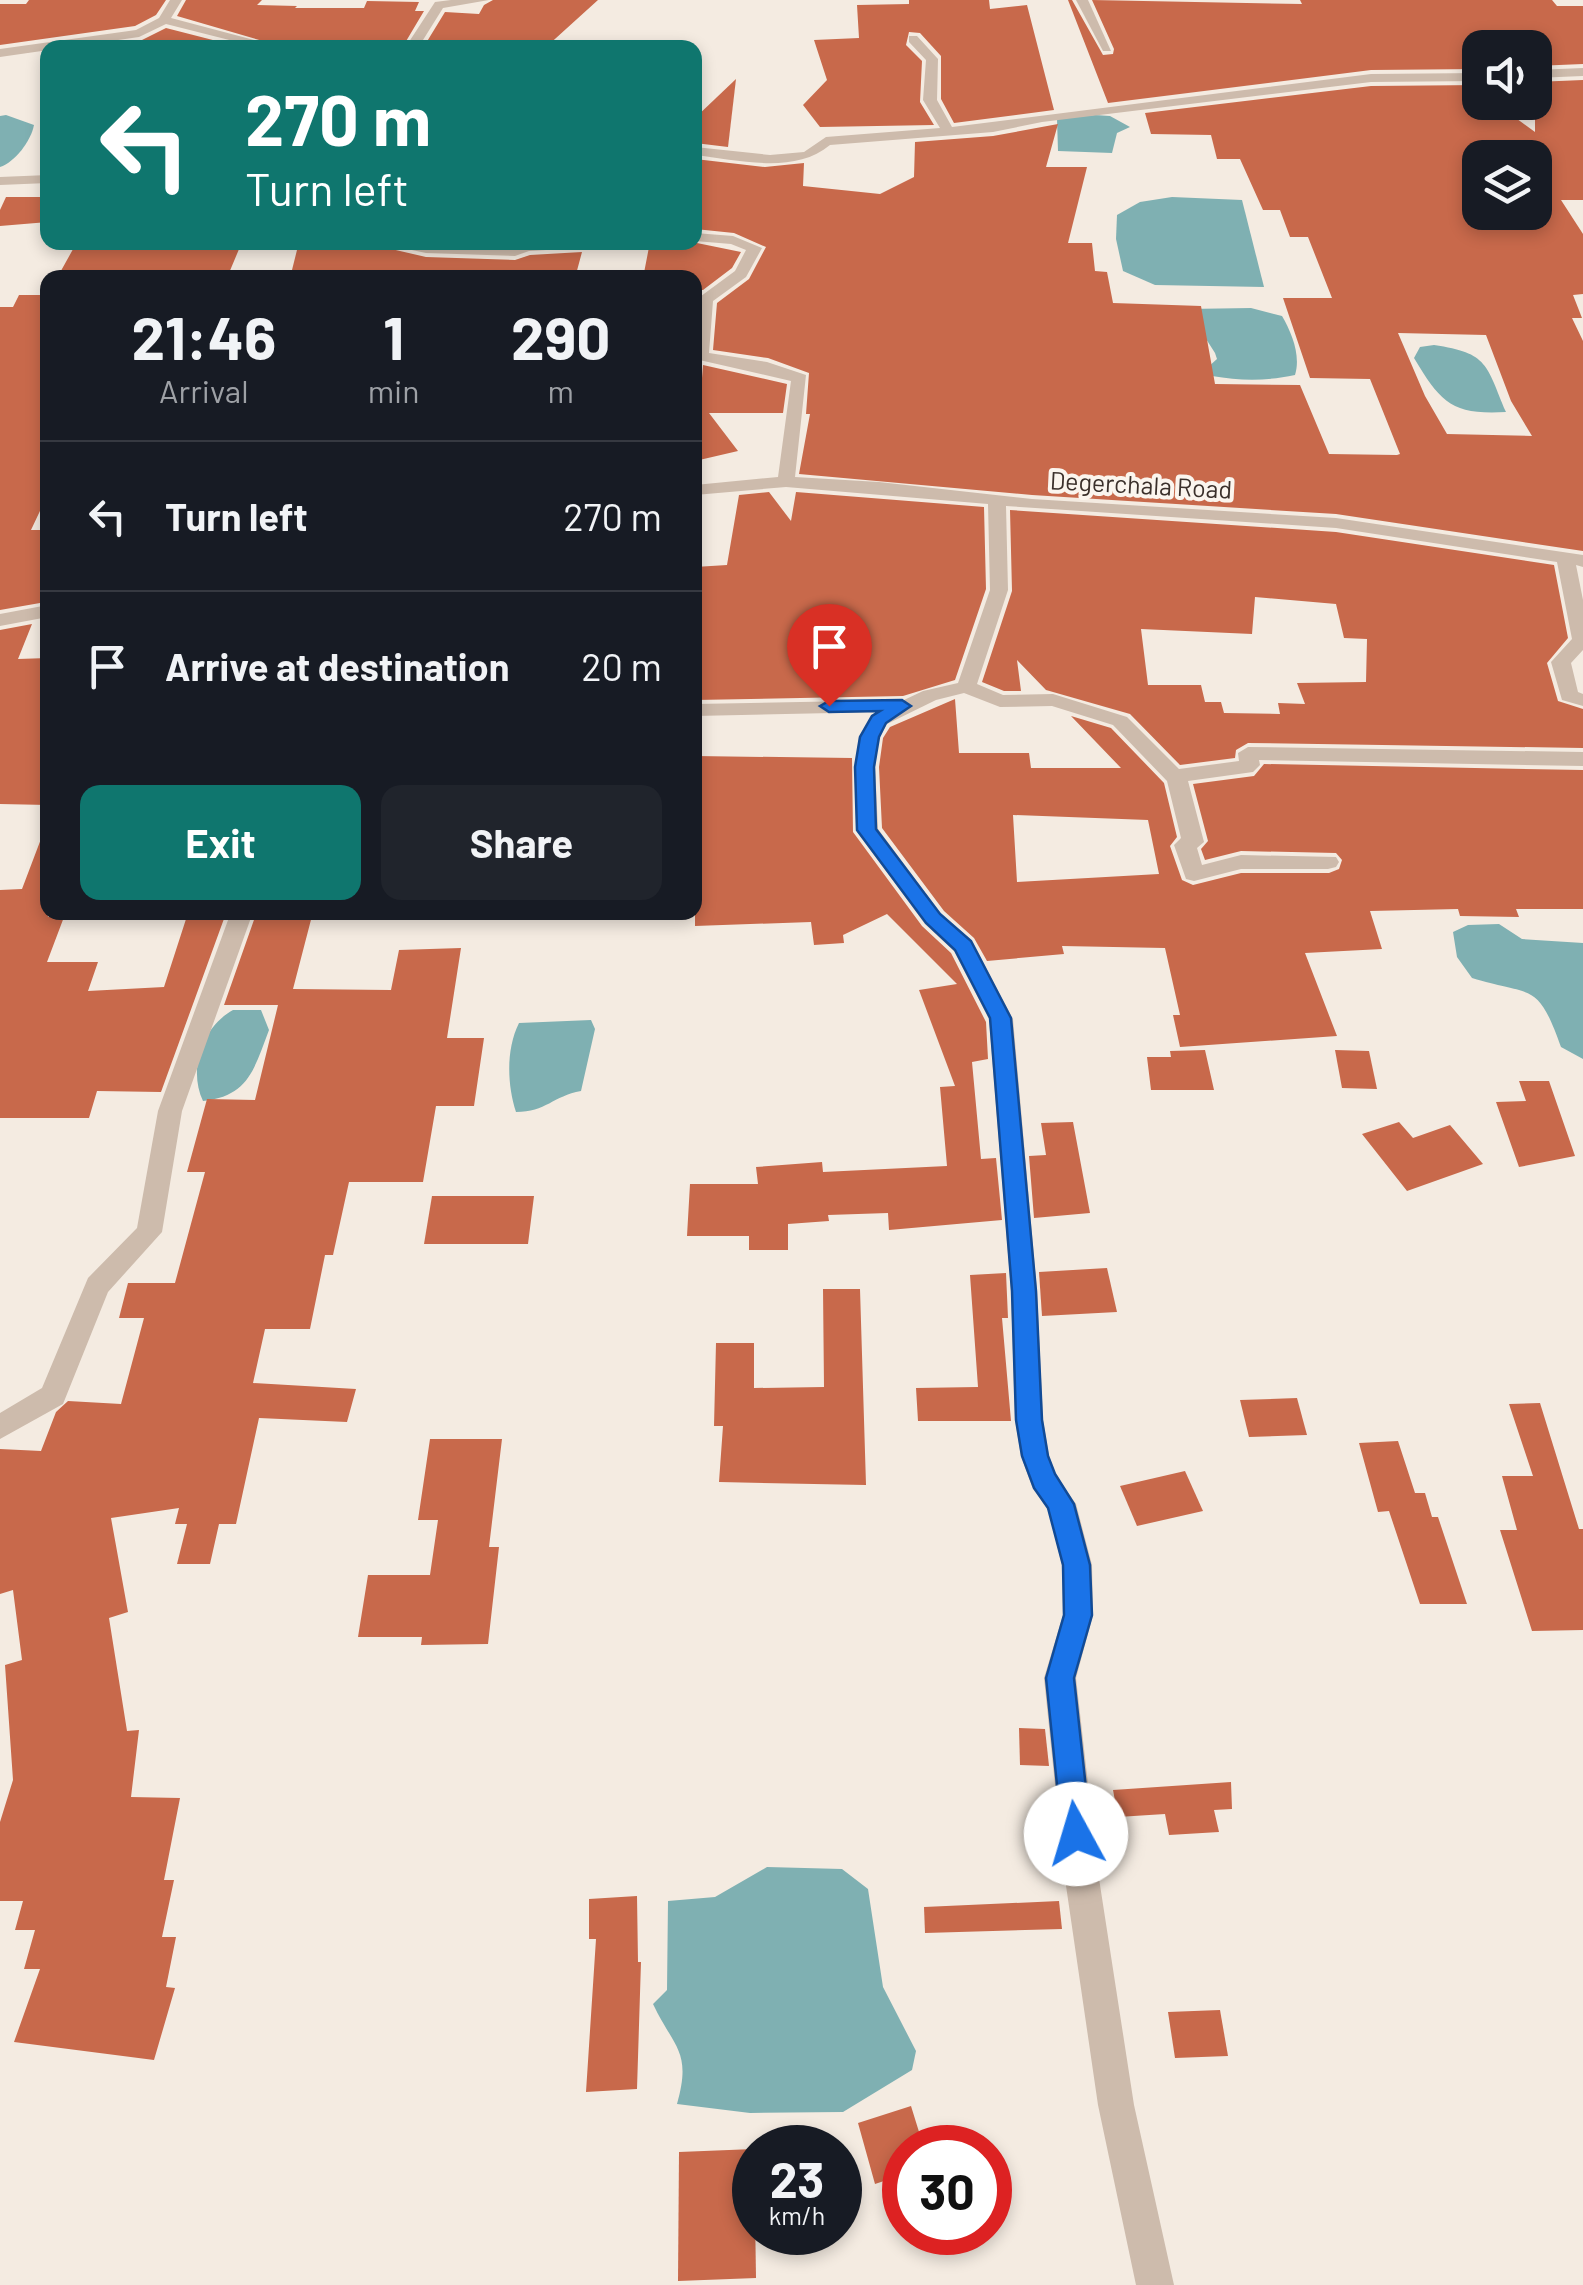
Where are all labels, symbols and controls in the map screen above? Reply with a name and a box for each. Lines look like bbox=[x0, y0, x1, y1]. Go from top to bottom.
map controls bbox=[1462, 30, 1552, 230]
button: sound bbox=[1462, 30, 1552, 120]
text: 270 m bbox=[245, 76, 431, 160]
icon: left bbox=[80, 80, 210, 210]
button: layers bbox=[1462, 140, 1552, 230]
text: Turn left bbox=[245, 161, 409, 215]
text: 21:46 bbox=[131, 300, 276, 372]
text: 1 bbox=[383, 300, 404, 372]
text: 290 bbox=[511, 300, 611, 372]
text: Arrival bbox=[159, 371, 249, 409]
text: min bbox=[368, 371, 420, 409]
text: m bbox=[547, 371, 574, 409]
street label: Degerchala Road bbox=[1049, 464, 1233, 504]
icon: left bbox=[80, 489, 135, 544]
text: Turn left bbox=[165, 493, 308, 539]
text: 270 m bbox=[563, 493, 662, 539]
pin bbox=[787, 604, 872, 707]
icon: arrive bbox=[802, 619, 857, 674]
icon: arrive bbox=[80, 639, 135, 694]
text: Arrive at destination bbox=[165, 643, 510, 689]
text: 20 m bbox=[581, 643, 662, 689]
button: Exit bbox=[80, 785, 361, 900]
button: Share bbox=[381, 785, 662, 900]
position arrow bbox=[1024, 1782, 1128, 1886]
speed limit sign: 30 bbox=[882, 2125, 1012, 2255]
text: 23 bbox=[770, 2148, 824, 2208]
text: km/h bbox=[769, 2200, 825, 2230]

